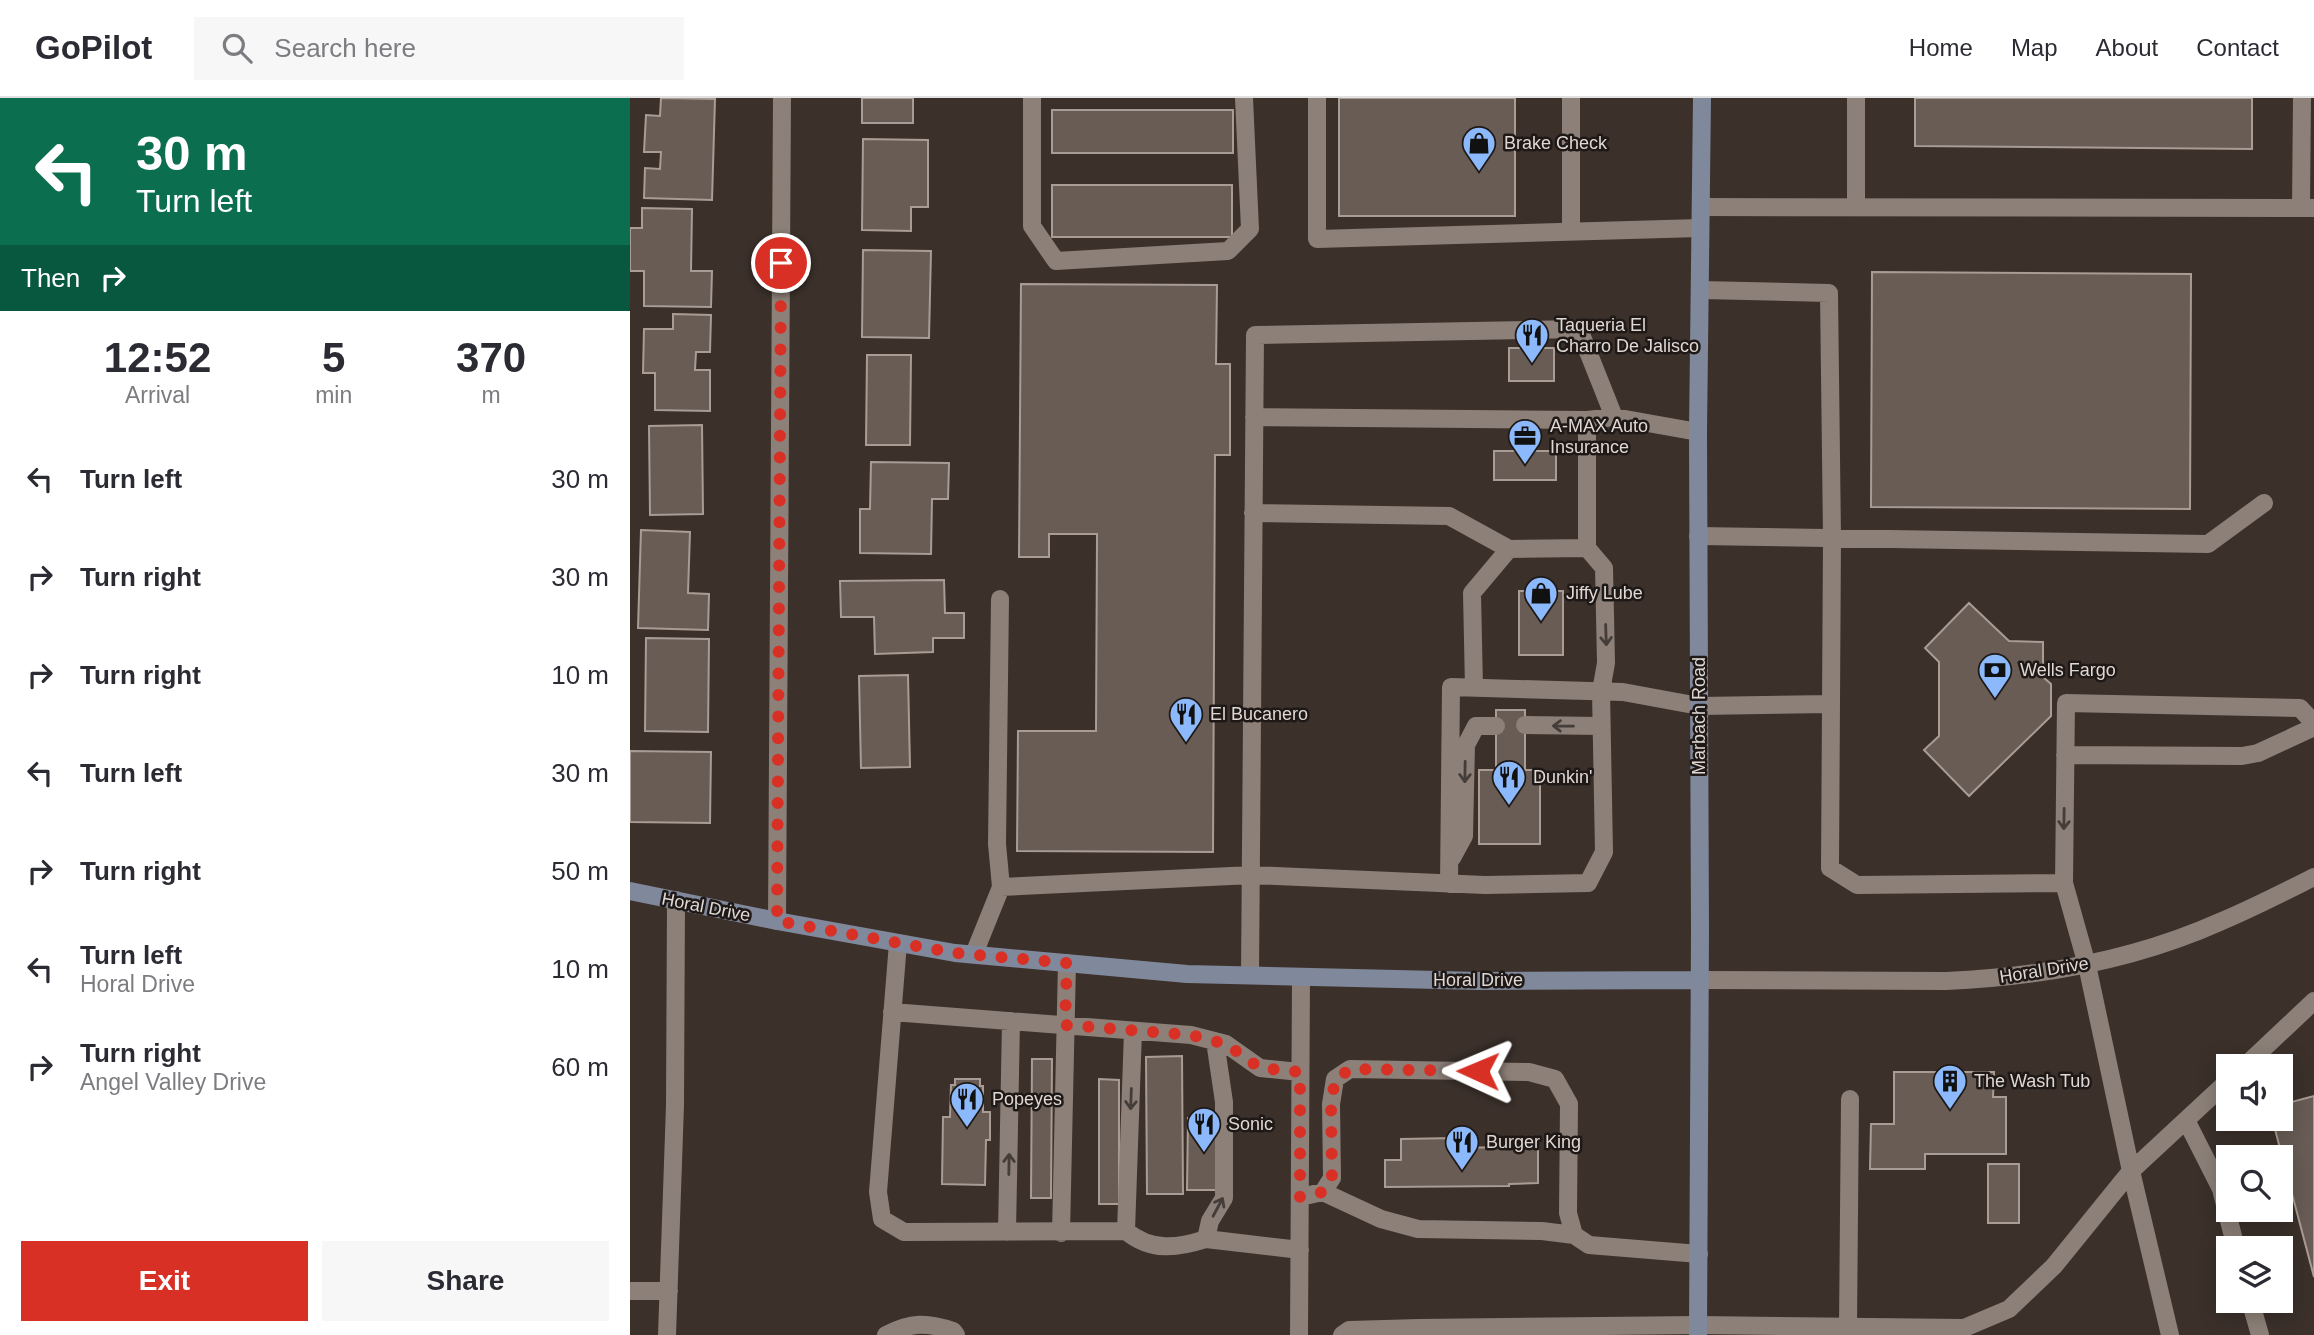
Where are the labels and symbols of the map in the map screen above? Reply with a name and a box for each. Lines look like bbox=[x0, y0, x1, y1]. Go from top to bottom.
shop icon: Brake Check bbox=[1460, 124, 1498, 173]
place label: Brake Check bbox=[1504, 133, 1608, 153]
pin bbox=[751, 233, 811, 293]
place label: Taqueria El Charro De Jalisco bbox=[1556, 315, 1699, 356]
restaurant icon: Taqueria El Charro De Jalisco bbox=[1513, 316, 1551, 365]
place label: A-MAX Auto Insurance bbox=[1550, 416, 1648, 457]
office icon: A-MAX Auto Insurance bbox=[1506, 417, 1544, 466]
shop icon: Jiffy Lube bbox=[1522, 574, 1560, 623]
place label: Jiffy Lube bbox=[1566, 583, 1643, 603]
one-way arrow bbox=[1599, 623, 1612, 646]
bank icon: Wells Fargo bbox=[1976, 651, 2014, 700]
street label: Marbach Road bbox=[1689, 657, 1709, 775]
place label: Wells Fargo bbox=[2020, 660, 2116, 680]
restaurant icon: El Bucanero bbox=[1167, 695, 1205, 744]
place label: El Bucanero bbox=[1210, 704, 1308, 724]
one-way arrow bbox=[1552, 719, 1575, 733]
restaurant icon: Dunkin' bbox=[1490, 758, 1528, 807]
one-way arrow bbox=[1458, 760, 1472, 783]
place label: Dunkin' bbox=[1533, 767, 1592, 787]
one-way arrow bbox=[2058, 807, 2071, 830]
street label: Horal Drive bbox=[660, 889, 752, 925]
street label: Horal Drive bbox=[1998, 953, 2090, 987]
street label: Horal Drive bbox=[1433, 970, 1523, 990]
position arrow bbox=[1441, 1034, 1515, 1108]
building icon: The Wash Tub bbox=[1931, 1062, 1969, 1111]
place label: The Wash Tub bbox=[1974, 1071, 2090, 1091]
restaurant icon: Popeyes bbox=[948, 1080, 986, 1129]
one-way arrow bbox=[1124, 1088, 1137, 1111]
place label: Popeyes bbox=[992, 1089, 1062, 1109]
restaurant icon: Sonic bbox=[1185, 1105, 1223, 1154]
place label: Sonic bbox=[1228, 1114, 1273, 1134]
restaurant icon: Burger King bbox=[1443, 1123, 1481, 1172]
place label: Burger King bbox=[1486, 1132, 1581, 1152]
one-way arrow bbox=[1002, 1153, 1015, 1176]
one-way arrow bbox=[1212, 1197, 1226, 1218]

